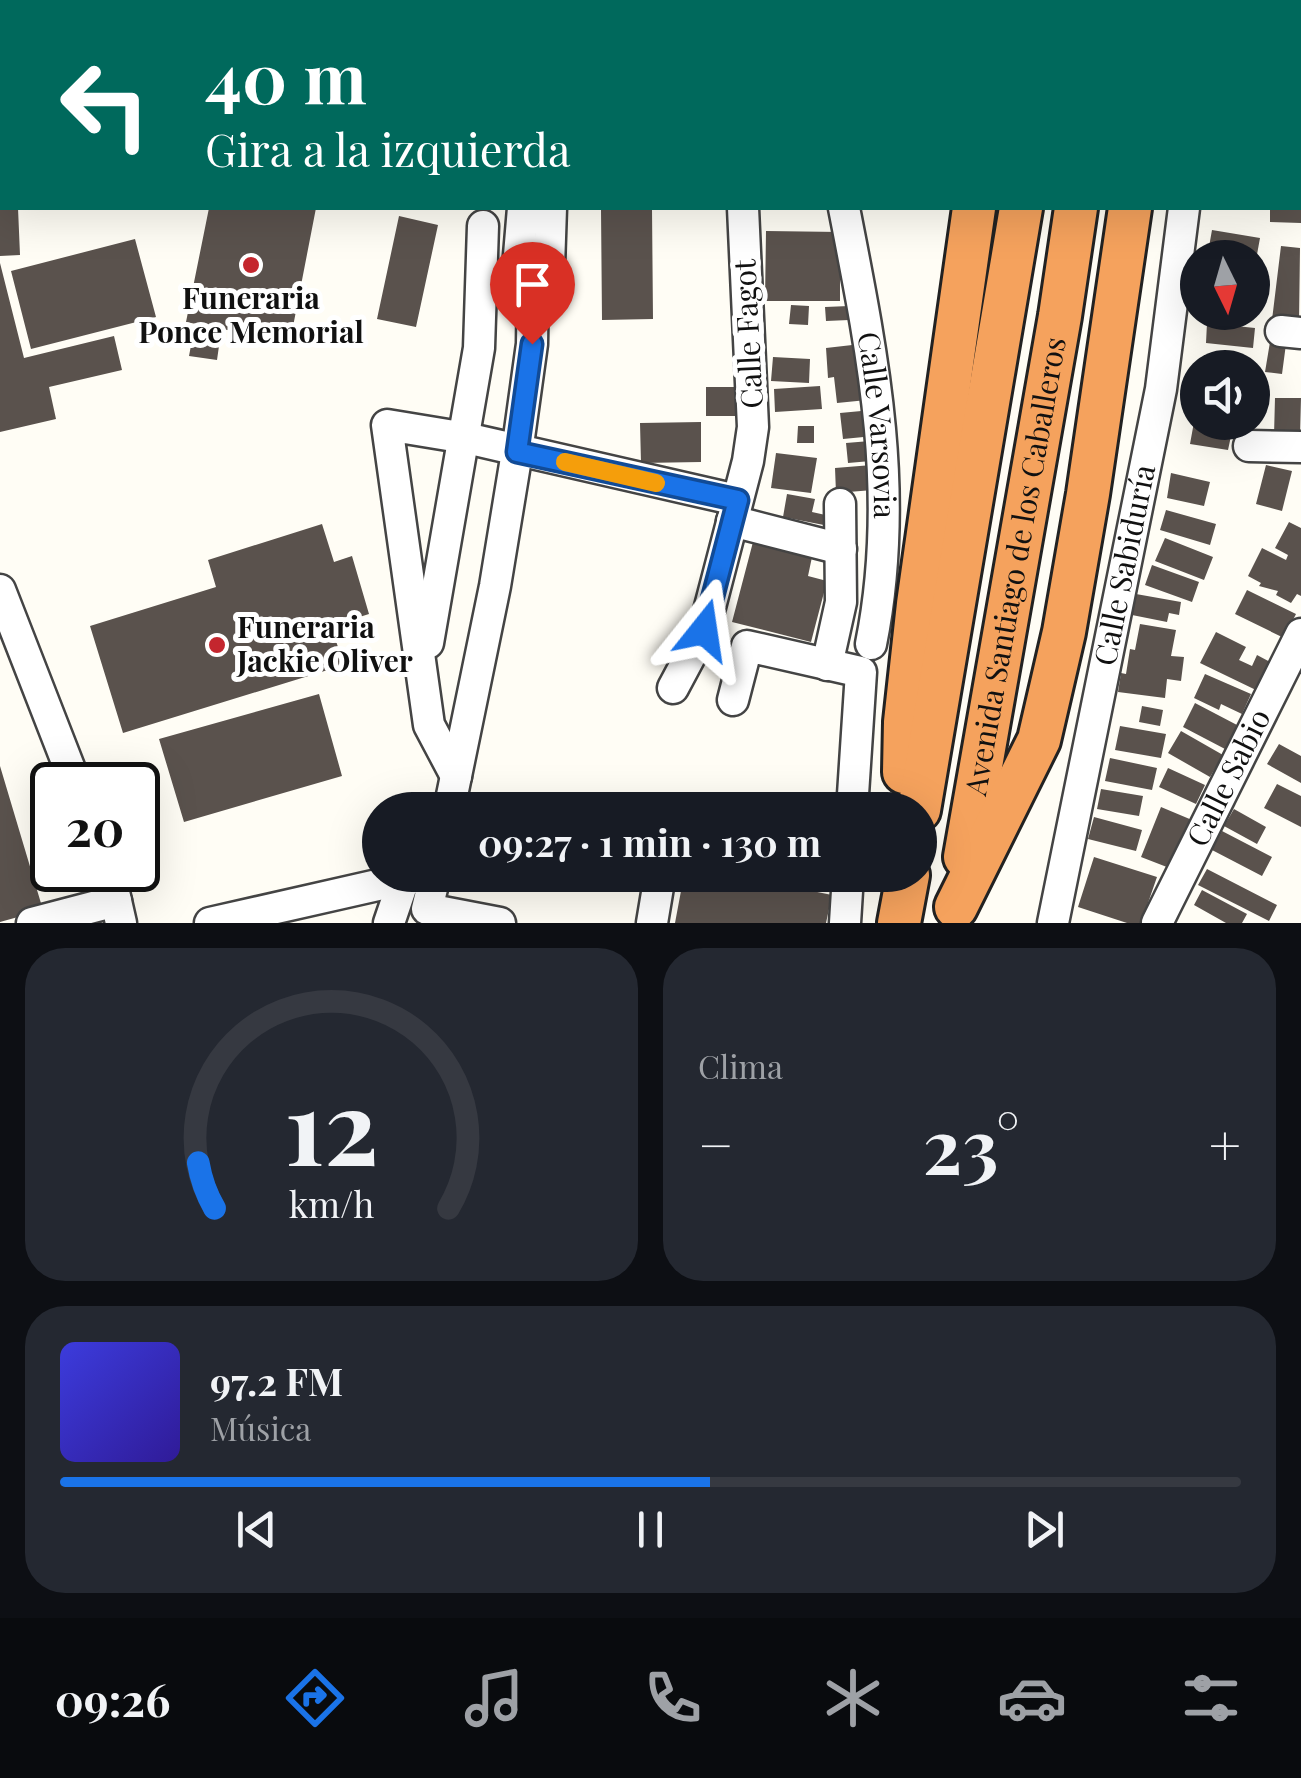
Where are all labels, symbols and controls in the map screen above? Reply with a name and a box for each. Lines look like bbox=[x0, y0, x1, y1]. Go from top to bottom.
text: 40 m bbox=[205, 28, 367, 122]
icon: left bbox=[40, 40, 170, 170]
text: Gira a la izquierda bbox=[205, 118, 570, 178]
north arrow bbox=[1180, 240, 1270, 330]
map controls bbox=[1180, 240, 1270, 440]
pin bbox=[490, 242, 575, 345]
marker: Funeraria Ponce Memorial bbox=[240, 254, 262, 276]
icon: arrive bbox=[505, 257, 560, 312]
street label: Calle Fagot bbox=[723, 258, 771, 410]
place label: Funeraria Ponce Memorial bbox=[138, 277, 364, 351]
street label: Calle Varsovia bbox=[849, 329, 906, 519]
street label: Avenida Santiago de los Caballeros bbox=[954, 334, 1074, 799]
button: sound bbox=[1180, 350, 1270, 440]
street label: Calle Sabiduría bbox=[1084, 461, 1163, 669]
position arrow bbox=[652, 578, 756, 682]
place label: Funeraria Jackie Oliver bbox=[236, 606, 413, 680]
marker: Funeraria Jackie Oliver bbox=[206, 634, 228, 656]
street label: Calle Sabio bbox=[1176, 702, 1278, 852]
speed limit sign: 20 bbox=[30, 762, 160, 892]
text: 09:27 · 1 min · 130 m bbox=[478, 816, 821, 867]
text: Clima bbox=[698, 1044, 783, 1087]
text: 12 bbox=[284, 1053, 379, 1192]
text: 23° bbox=[923, 1093, 1020, 1193]
text: − bbox=[698, 1106, 734, 1180]
text: + bbox=[1209, 1106, 1241, 1180]
text: km/h bbox=[289, 1179, 374, 1227]
text: 97.2 FM bbox=[210, 1355, 343, 1406]
text: Música bbox=[210, 1406, 311, 1449]
icon: previous bbox=[229, 1502, 284, 1557]
icon: pause bbox=[623, 1502, 678, 1557]
icon: next bbox=[1017, 1502, 1072, 1557]
icon: directions bbox=[280, 1663, 350, 1733]
icon: music bbox=[459, 1663, 529, 1733]
icon: phone bbox=[638, 1663, 708, 1733]
icon: climate bbox=[818, 1663, 888, 1733]
icon: car bbox=[997, 1663, 1067, 1733]
icon: filters bbox=[1176, 1663, 1246, 1733]
text: 09:26 bbox=[55, 1668, 170, 1728]

